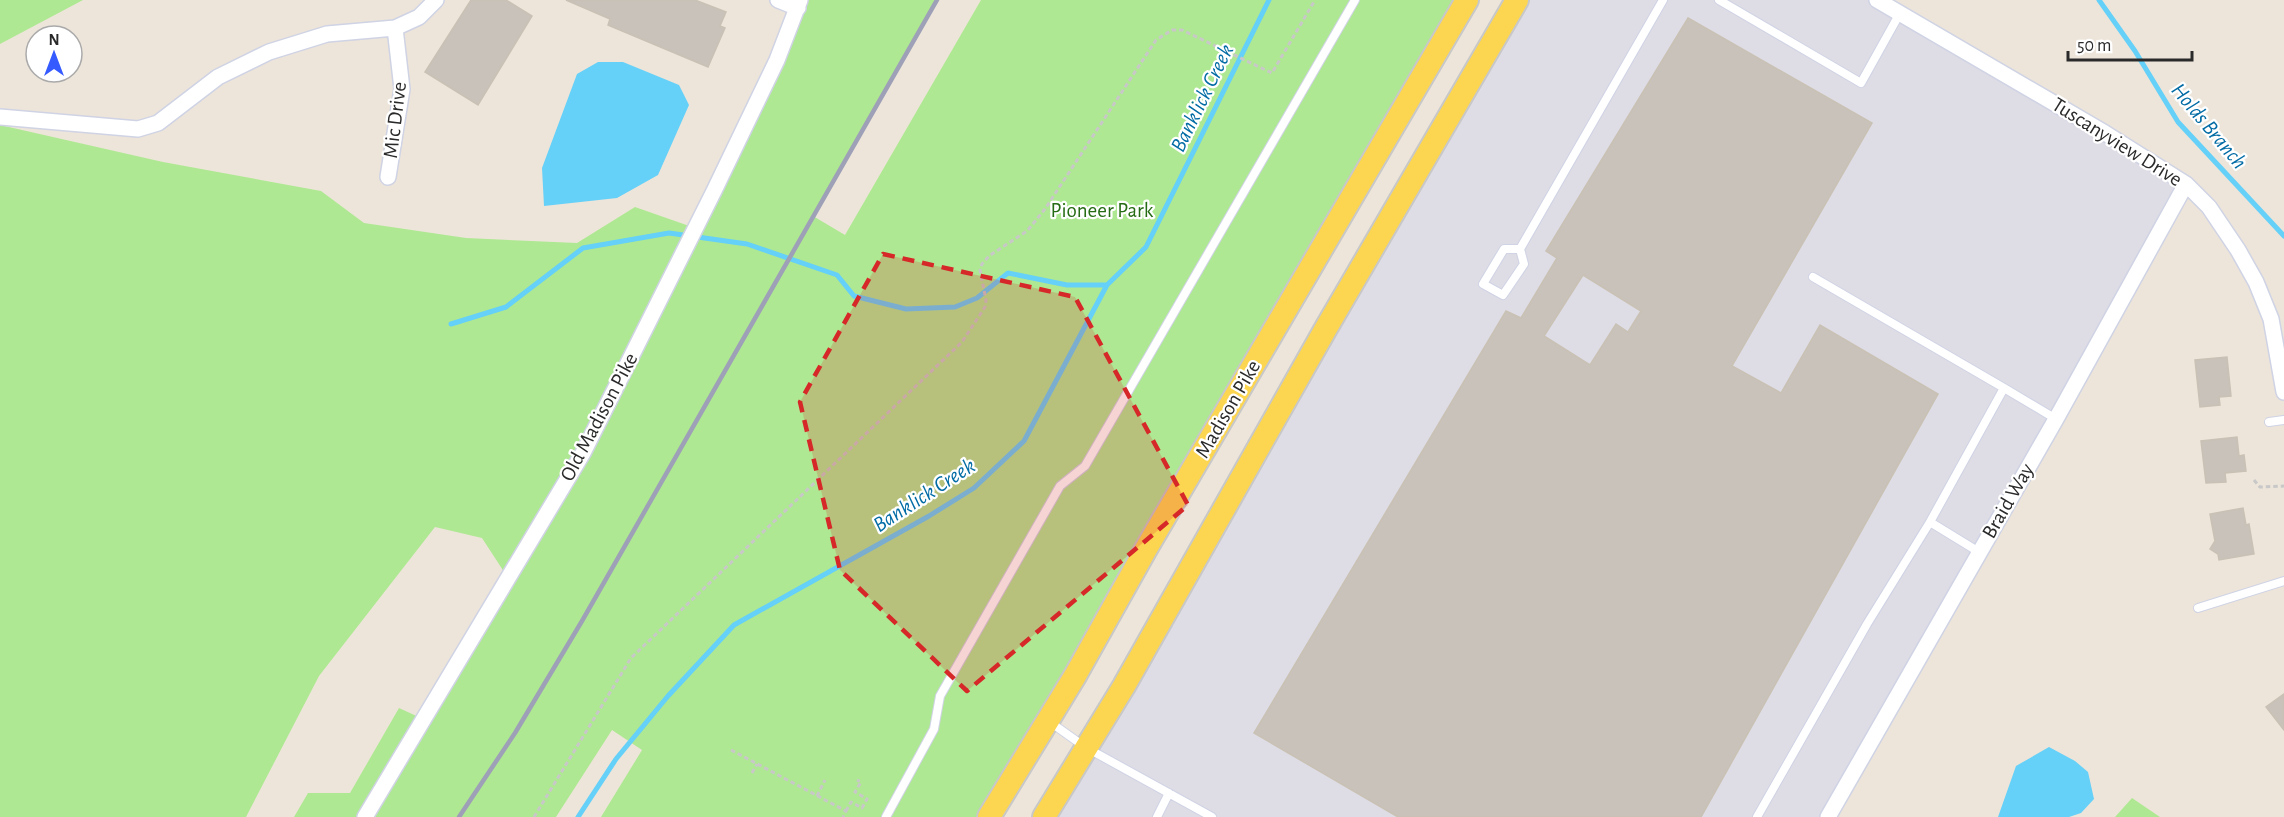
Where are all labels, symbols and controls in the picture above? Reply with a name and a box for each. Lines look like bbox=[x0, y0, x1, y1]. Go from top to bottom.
north arrow bbox=[24, 24, 84, 84]
scale bar bbox=[2068, 24, 2192, 62]
text: N bbox=[48, 32, 60, 48]
text: 50 m bbox=[2077, 37, 2111, 55]
water label: Banklick Creek bbox=[1167, 41, 1237, 155]
water label: Holds Branch bbox=[2167, 79, 2251, 173]
street label: Mic Drive bbox=[380, 81, 410, 159]
street label: Tuscanyview Drive bbox=[2048, 94, 2186, 190]
park label: Pioneer Park bbox=[1051, 200, 1154, 221]
street label: Old Madison Pike bbox=[556, 349, 642, 485]
street label: Madison Pike bbox=[1192, 357, 1264, 461]
water label: Banklick Creek bbox=[869, 454, 979, 536]
street label: Braid Way bbox=[1978, 460, 2038, 542]

